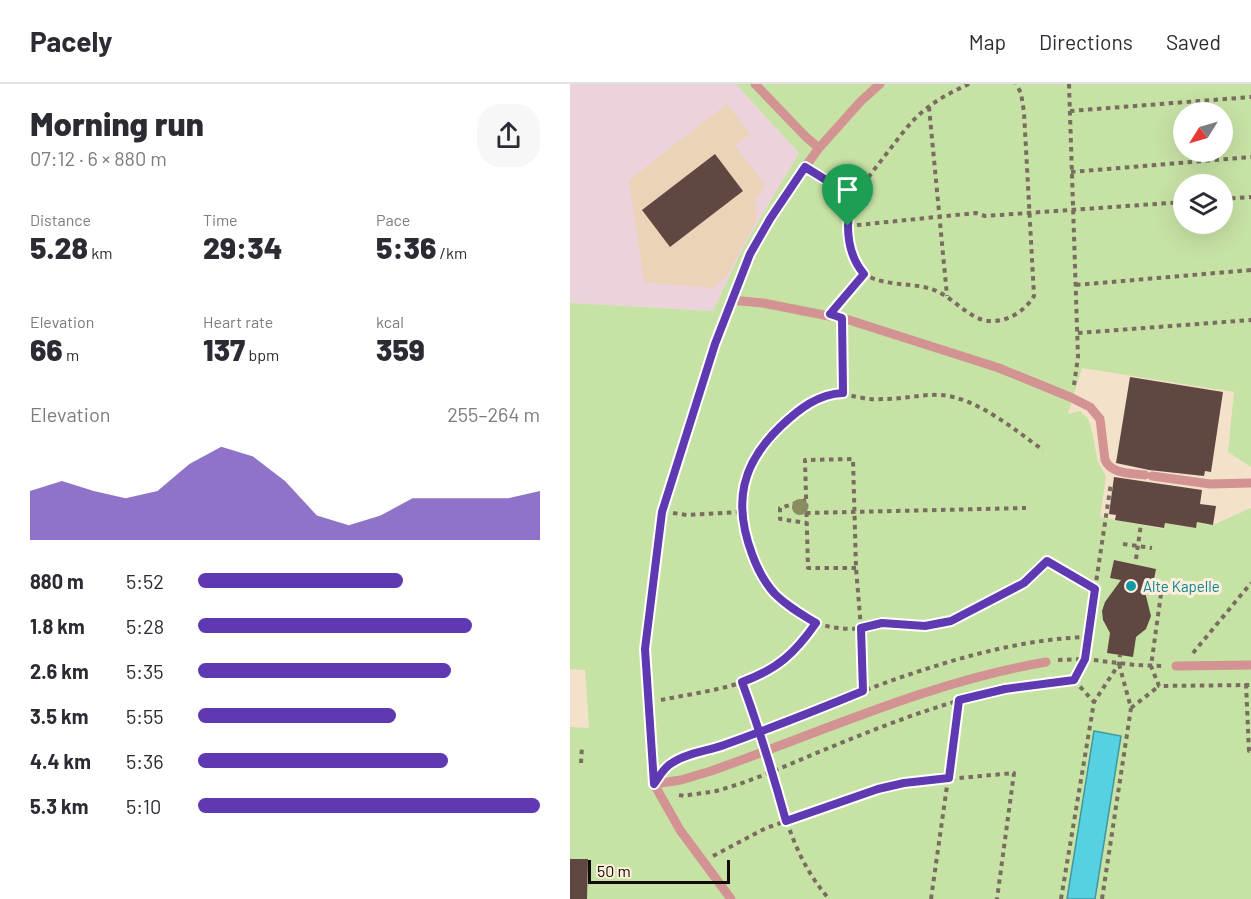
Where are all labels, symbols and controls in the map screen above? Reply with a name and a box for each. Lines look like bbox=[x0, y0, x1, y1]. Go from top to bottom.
text: Pacely bbox=[30, 24, 112, 58]
text: Map bbox=[969, 29, 1006, 54]
text: Directions bbox=[1039, 29, 1133, 54]
text: Saved bbox=[1166, 29, 1221, 54]
north arrow bbox=[1173, 102, 1233, 162]
map controls bbox=[1173, 102, 1233, 234]
text: Morning run bbox=[30, 103, 204, 143]
button: share bbox=[477, 104, 540, 167]
text: 07:12 · 6 × 880 m bbox=[30, 146, 167, 170]
pin bbox=[822, 164, 873, 226]
icon: arrive bbox=[831, 173, 864, 206]
button: layers bbox=[1173, 174, 1233, 234]
text: Distance bbox=[30, 210, 91, 229]
text: Time bbox=[203, 210, 238, 229]
text: Pace bbox=[376, 210, 410, 229]
text: 5.28 bbox=[30, 229, 88, 265]
text: 29:34 bbox=[203, 229, 282, 265]
text: 5:36 bbox=[376, 229, 436, 265]
text: km bbox=[88, 243, 112, 262]
text: /km bbox=[436, 243, 467, 262]
text: Elevation bbox=[30, 312, 94, 331]
text: Heart rate bbox=[203, 312, 273, 331]
text: kcal bbox=[376, 312, 404, 331]
text: 66 bbox=[30, 331, 63, 367]
text: 137 bbox=[203, 331, 245, 367]
text: 359 bbox=[376, 331, 425, 367]
text: m bbox=[63, 345, 79, 364]
text: bpm bbox=[245, 345, 279, 364]
text: Elevation bbox=[30, 402, 111, 426]
text: 255–264 m bbox=[447, 402, 540, 426]
text: 880 m bbox=[30, 569, 84, 593]
text: 5:52 bbox=[126, 569, 164, 593]
place label: Alte Kapelle bbox=[1143, 577, 1220, 595]
marker: Alte Kapelle bbox=[1124, 579, 1138, 593]
text: 1.8 km bbox=[30, 614, 85, 638]
text: 5:28 bbox=[126, 614, 164, 638]
text: 2.6 km bbox=[30, 659, 89, 683]
text: 5:35 bbox=[126, 659, 164, 683]
text: 3.5 km bbox=[30, 704, 88, 728]
text: 5:55 bbox=[126, 704, 164, 728]
text: 4.4 km bbox=[30, 749, 91, 773]
text: 5:36 bbox=[126, 749, 164, 773]
text: 5.3 km bbox=[30, 794, 88, 818]
text: 5:10 bbox=[126, 794, 161, 818]
scale bar bbox=[588, 857, 730, 884]
text: 50 m bbox=[597, 861, 631, 880]

